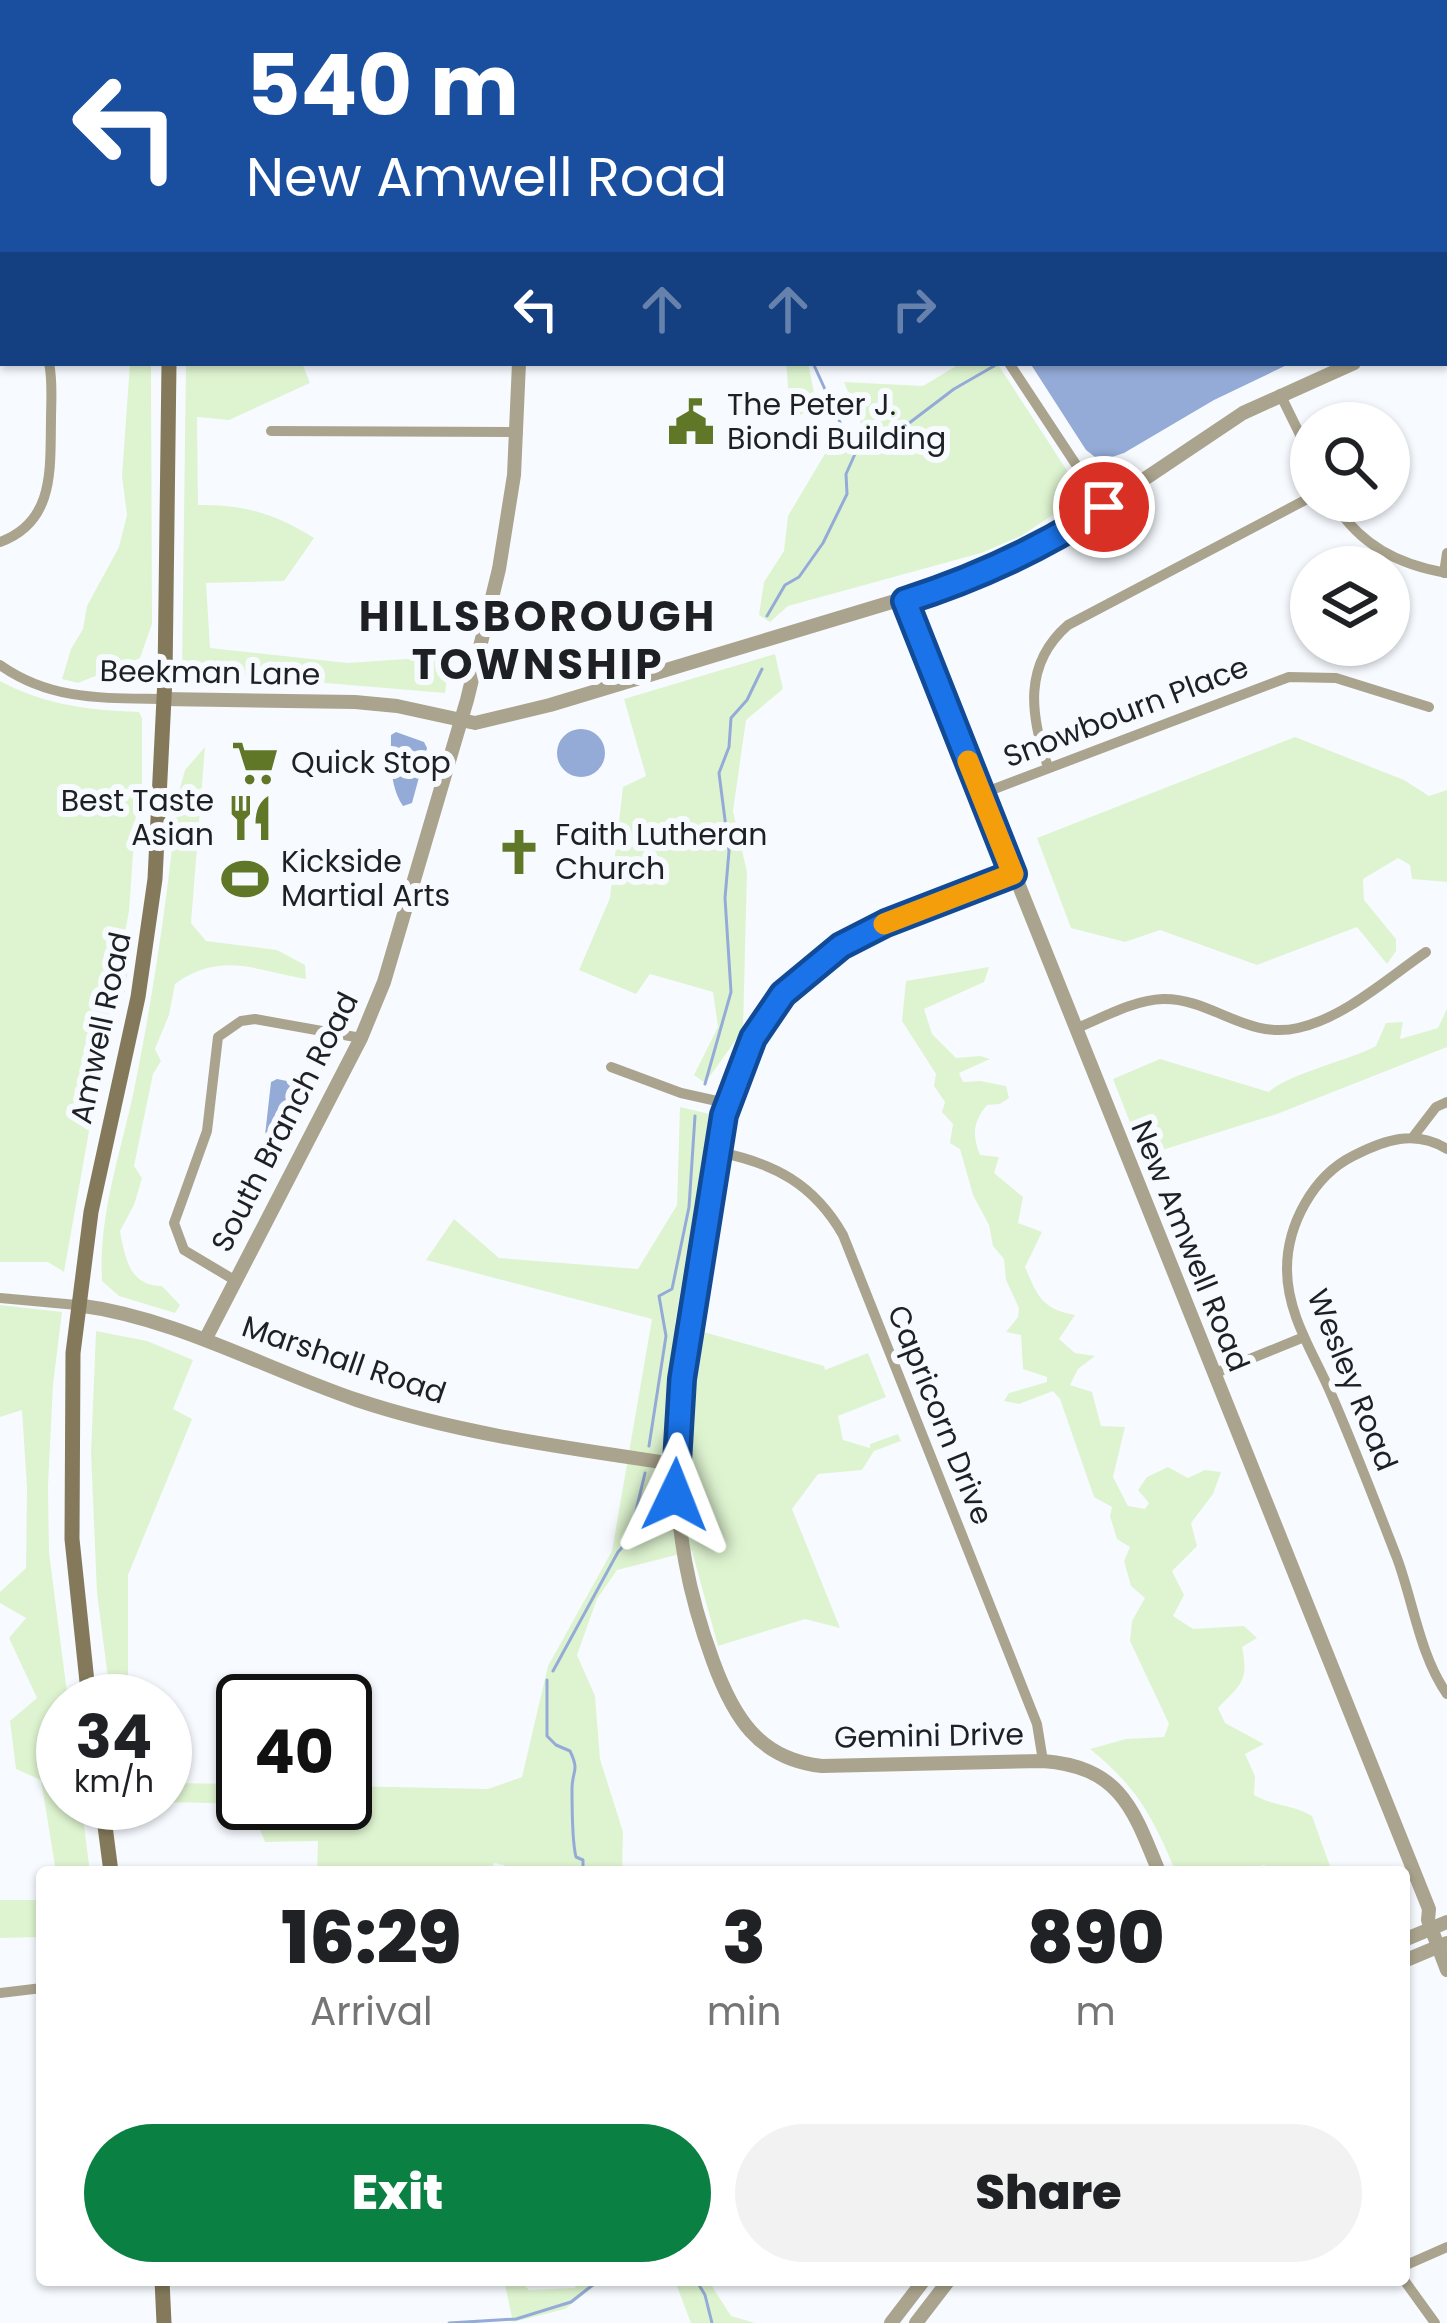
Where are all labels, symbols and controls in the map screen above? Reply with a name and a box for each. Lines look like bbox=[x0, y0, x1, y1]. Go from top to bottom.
text: 540 m bbox=[246, 27, 519, 144]
icon: left bbox=[48, 48, 204, 204]
text: New Amwell Road bbox=[246, 139, 727, 215]
icon: left bbox=[503, 276, 569, 342]
icon: ahead bbox=[629, 276, 695, 342]
icon: ahead bbox=[755, 276, 821, 342]
icon: right bbox=[881, 276, 947, 342]
place label: The Peter J. Biondi Building bbox=[727, 383, 946, 460]
public building icon: The Peter J. Biondi Building bbox=[666, 397, 716, 447]
map controls bbox=[1290, 402, 1410, 666]
button: search bbox=[1290, 402, 1410, 522]
pin bbox=[1053, 456, 1155, 558]
icon: arrive bbox=[1071, 474, 1137, 540]
button: layers bbox=[1290, 546, 1410, 666]
district label: HILLSBOROUGH TOWNSHIP bbox=[359, 587, 717, 694]
street label: Snowbourn Place bbox=[997, 645, 1255, 778]
street label: Beekman Lane bbox=[99, 649, 321, 696]
supermarket icon: Quick Stop bbox=[230, 738, 280, 788]
place label: Quick Stop bbox=[291, 741, 451, 784]
place label: Best Taste Asian bbox=[61, 779, 214, 856]
restaurant icon: Best Taste Asian bbox=[225, 793, 275, 843]
place label: Faith Lutheran Church bbox=[555, 813, 767, 890]
church icon: Faith Lutheran Church bbox=[494, 827, 544, 877]
place label: Kickside Martial Arts bbox=[281, 840, 450, 917]
sports icon: Kickside Martial Arts bbox=[220, 854, 270, 904]
street label: Amwell Road bbox=[59, 928, 142, 1128]
street label: South Branch Road bbox=[200, 984, 369, 1259]
street label: New Amwell Road bbox=[1120, 1114, 1260, 1378]
street label: Wesley Road bbox=[1296, 1283, 1408, 1477]
street label: Capricorn Drive bbox=[877, 1299, 1004, 1531]
street label: Marshall Road bbox=[236, 1304, 452, 1415]
position arrow bbox=[612, 1432, 738, 1558]
speed limit sign: 40 bbox=[216, 1674, 372, 1830]
text: 34 bbox=[76, 1695, 152, 1779]
street label: Gemini Drive bbox=[834, 1712, 1024, 1759]
text: km/h bbox=[74, 1760, 154, 1803]
text: 16:29 bbox=[281, 1887, 461, 1988]
text: 3 bbox=[722, 1887, 766, 1988]
text: 890 bbox=[1027, 1887, 1165, 1988]
text: Arrival bbox=[310, 1984, 433, 2039]
text: min bbox=[707, 1984, 781, 2039]
text: m bbox=[1076, 1984, 1116, 2039]
button: Exit bbox=[84, 2124, 711, 2262]
button: Share bbox=[735, 2124, 1362, 2262]

